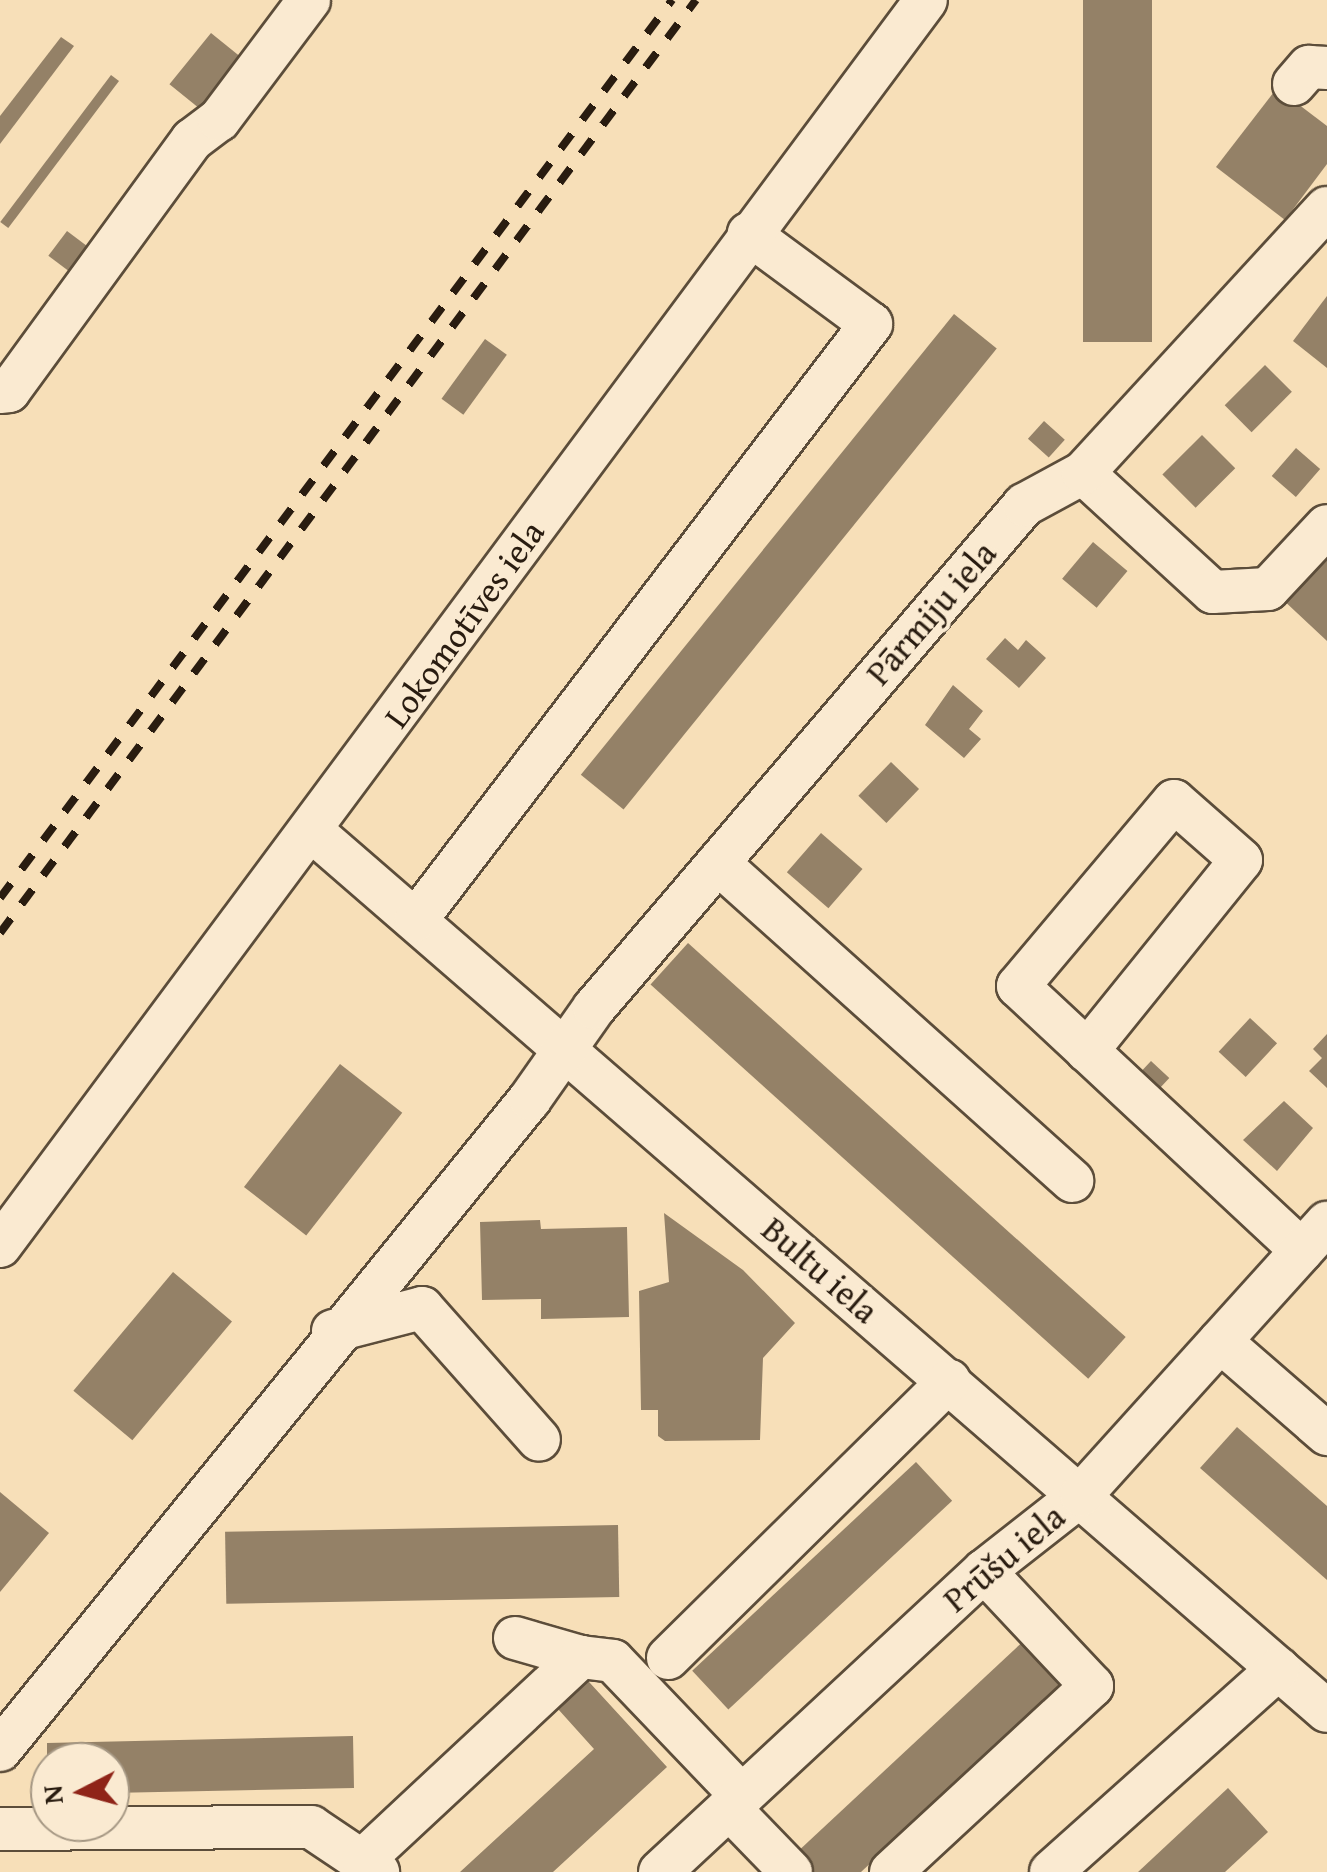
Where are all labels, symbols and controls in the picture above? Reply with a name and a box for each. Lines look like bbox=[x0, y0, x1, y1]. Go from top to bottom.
street label: Lokomotīves iela bbox=[375, 512, 553, 736]
street label: Pārmiju iela bbox=[857, 532, 1005, 694]
street label: Bultu iela bbox=[753, 1208, 887, 1332]
street label: Prūšu iela bbox=[935, 1495, 1073, 1621]
north arrow bbox=[30, 1742, 130, 1842]
text: N bbox=[30, 1784, 73, 1806]

